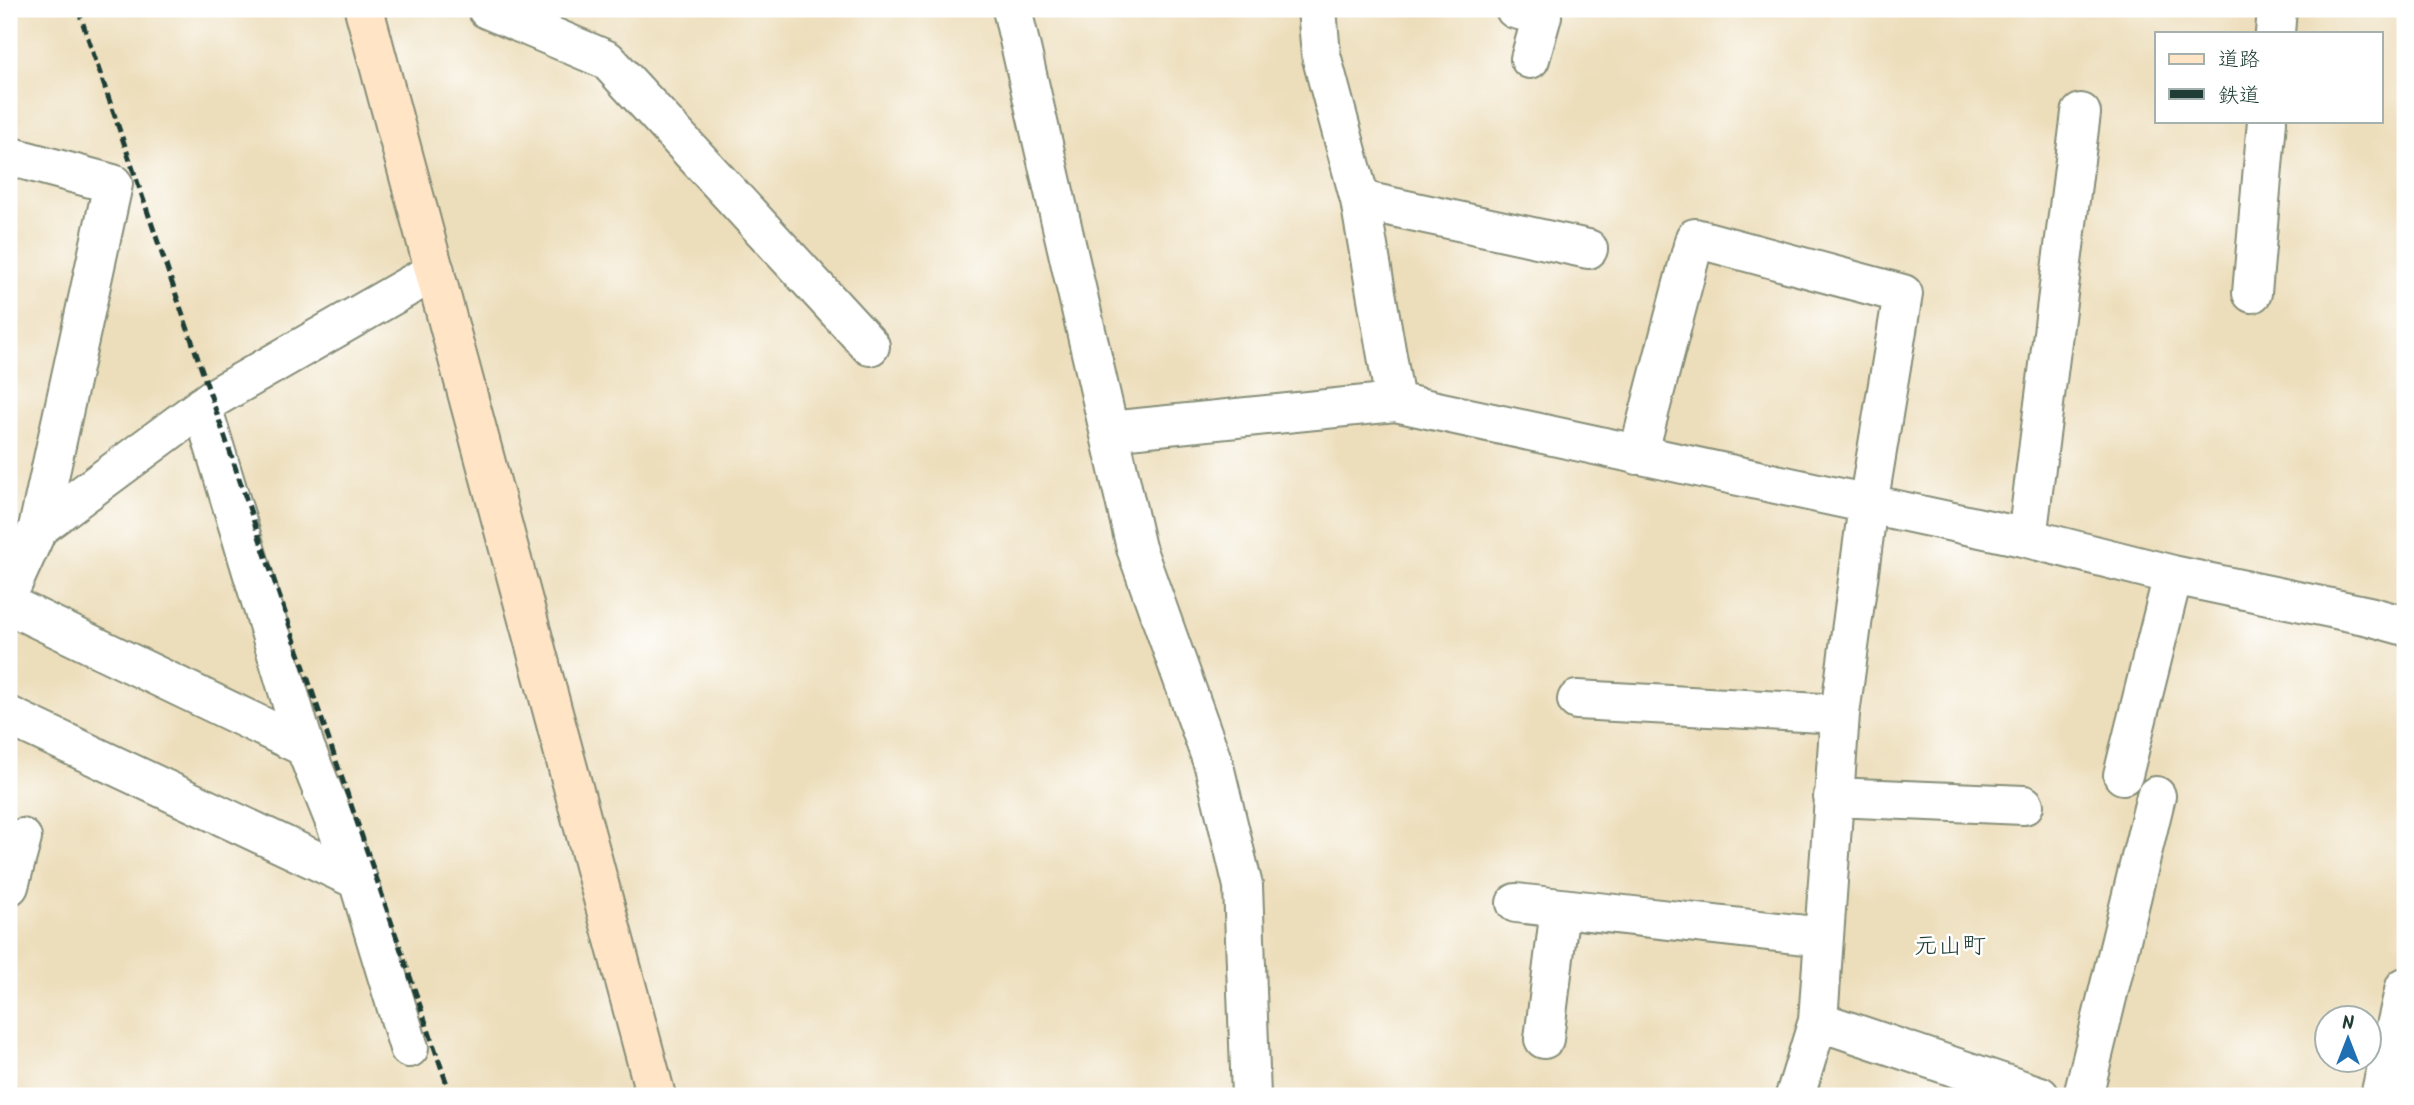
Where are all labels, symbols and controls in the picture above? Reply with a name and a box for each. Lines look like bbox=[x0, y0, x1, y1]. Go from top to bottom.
legend bbox=[2155, 32, 2382, 122]
text: 道路 bbox=[2218, 44, 2260, 77]
text: 鉄道 bbox=[2218, 80, 2260, 113]
district label: 元山町 bbox=[1914, 927, 1986, 966]
north arrow bbox=[2312, 1004, 2382, 1074]
text: N bbox=[2342, 1009, 2354, 1039]

